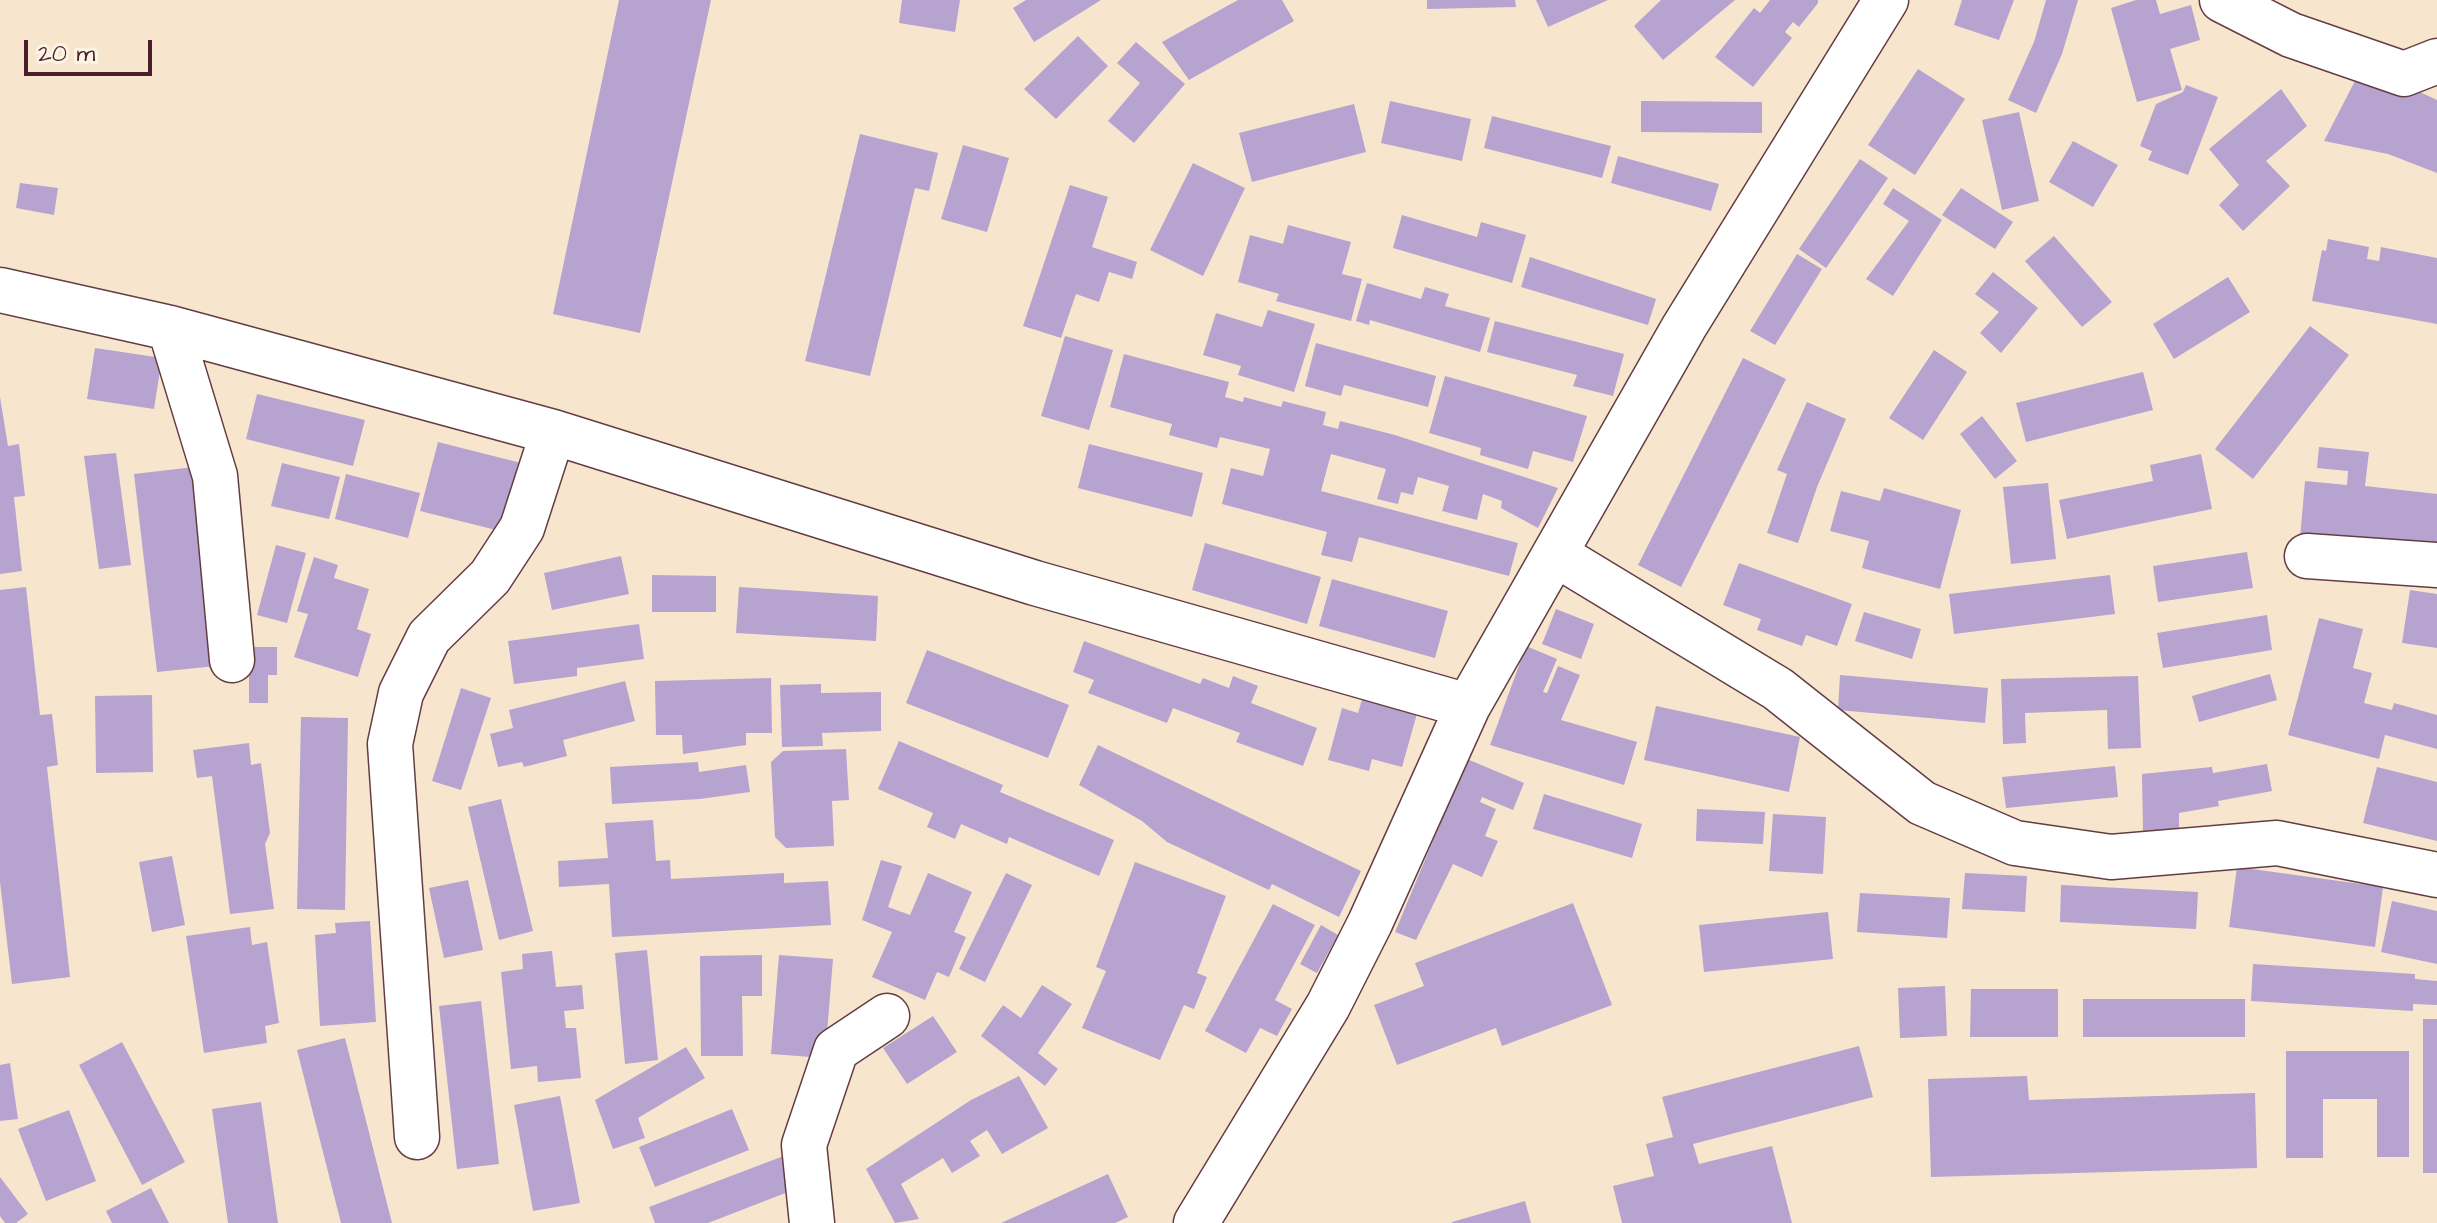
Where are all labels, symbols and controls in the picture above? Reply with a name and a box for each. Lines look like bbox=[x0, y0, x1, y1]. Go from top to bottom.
scale bar bbox=[28, 24, 156, 74]
text: 20 m bbox=[38, 37, 95, 71]

